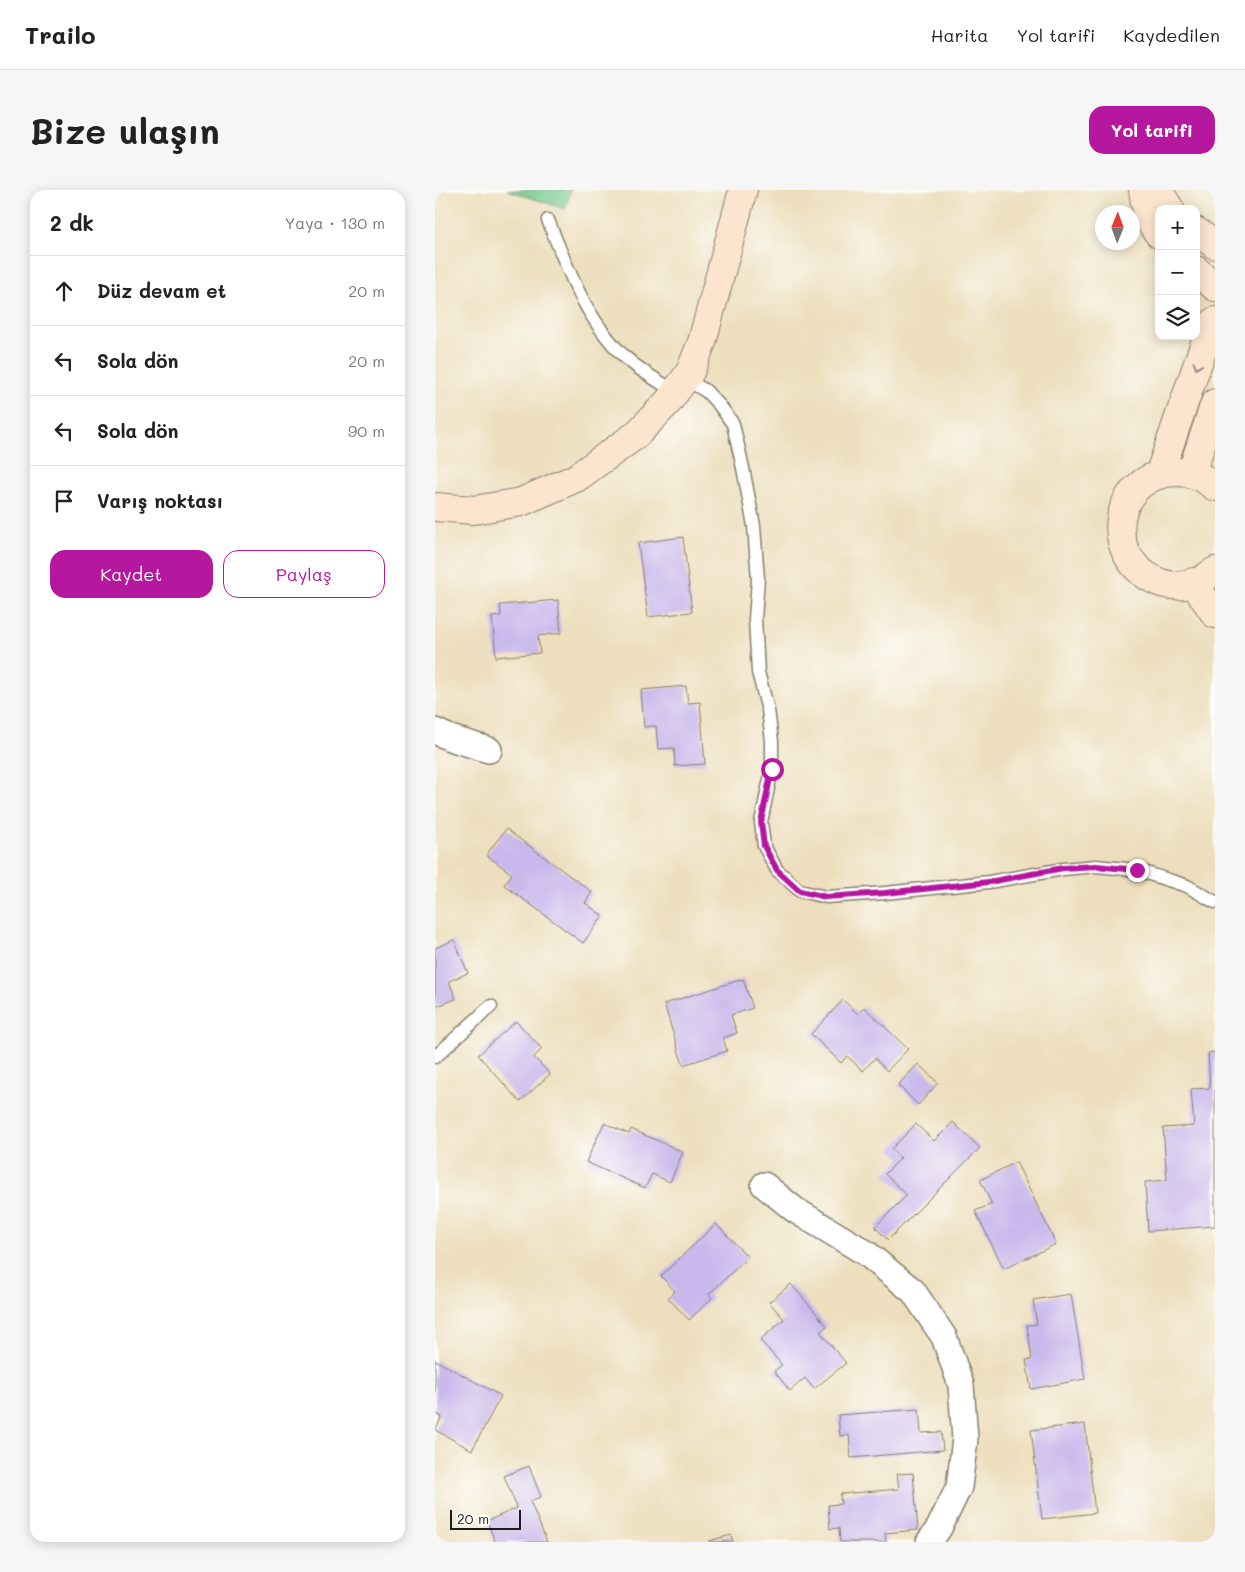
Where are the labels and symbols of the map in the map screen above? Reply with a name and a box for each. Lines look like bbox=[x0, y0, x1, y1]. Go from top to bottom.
north arrow bbox=[1095, 205, 1140, 250]
one-way arrow bbox=[1193, 361, 1203, 369]
route start bbox=[761, 758, 784, 781]
route end bbox=[1126, 859, 1149, 882]
scale bar bbox=[450, 1507, 521, 1530]

